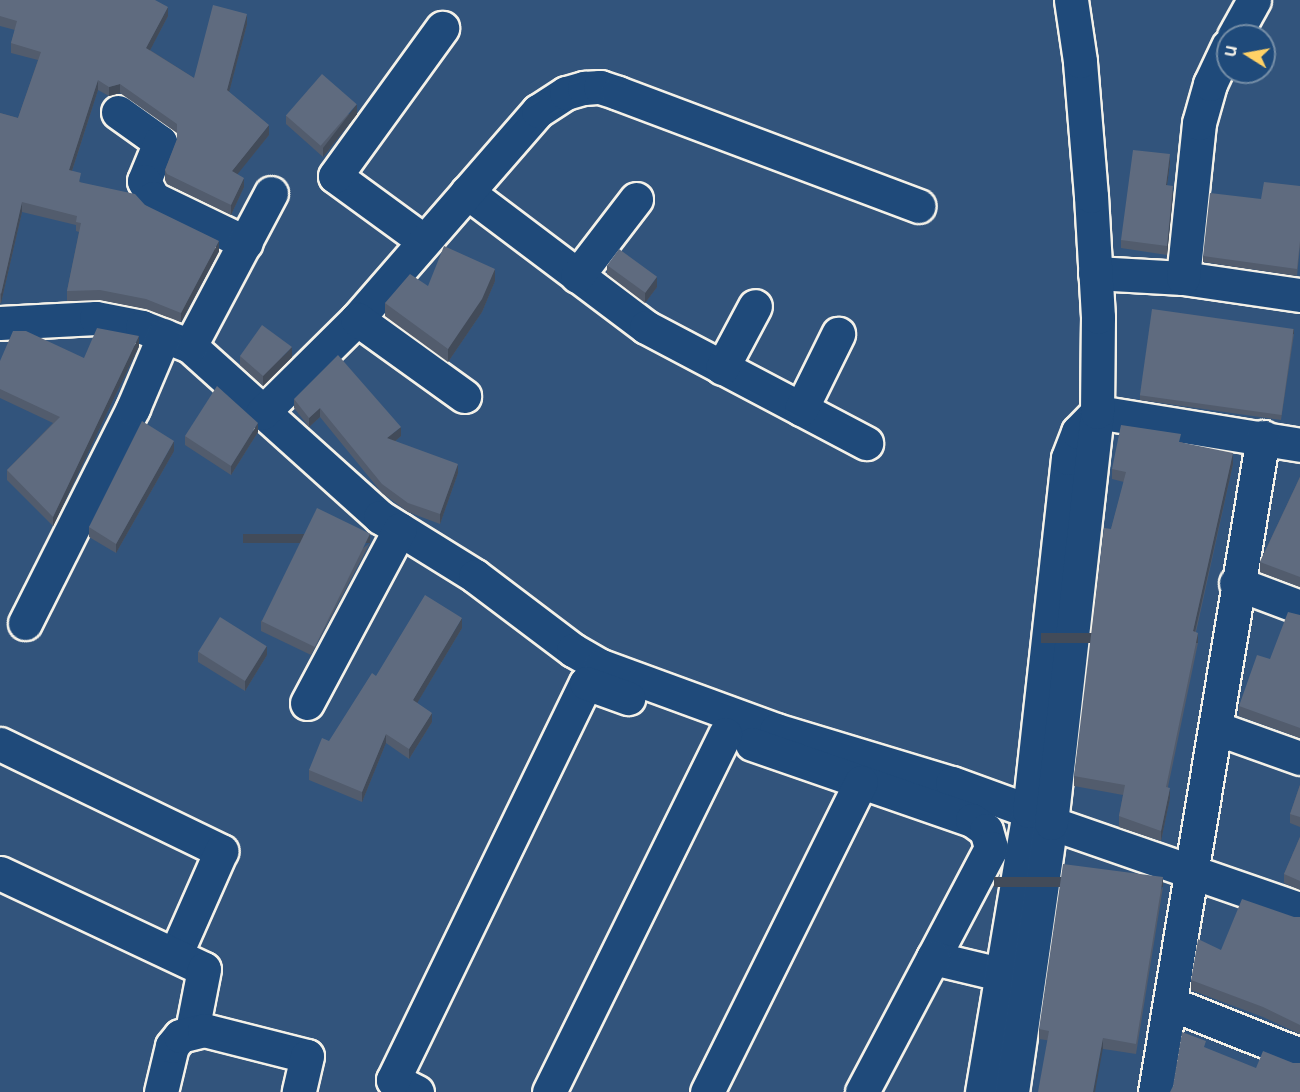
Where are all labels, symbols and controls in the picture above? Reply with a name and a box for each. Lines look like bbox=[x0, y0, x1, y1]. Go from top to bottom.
north arrow bbox=[1216, 24, 1276, 84]
text: U bbox=[1218, 43, 1241, 58]

